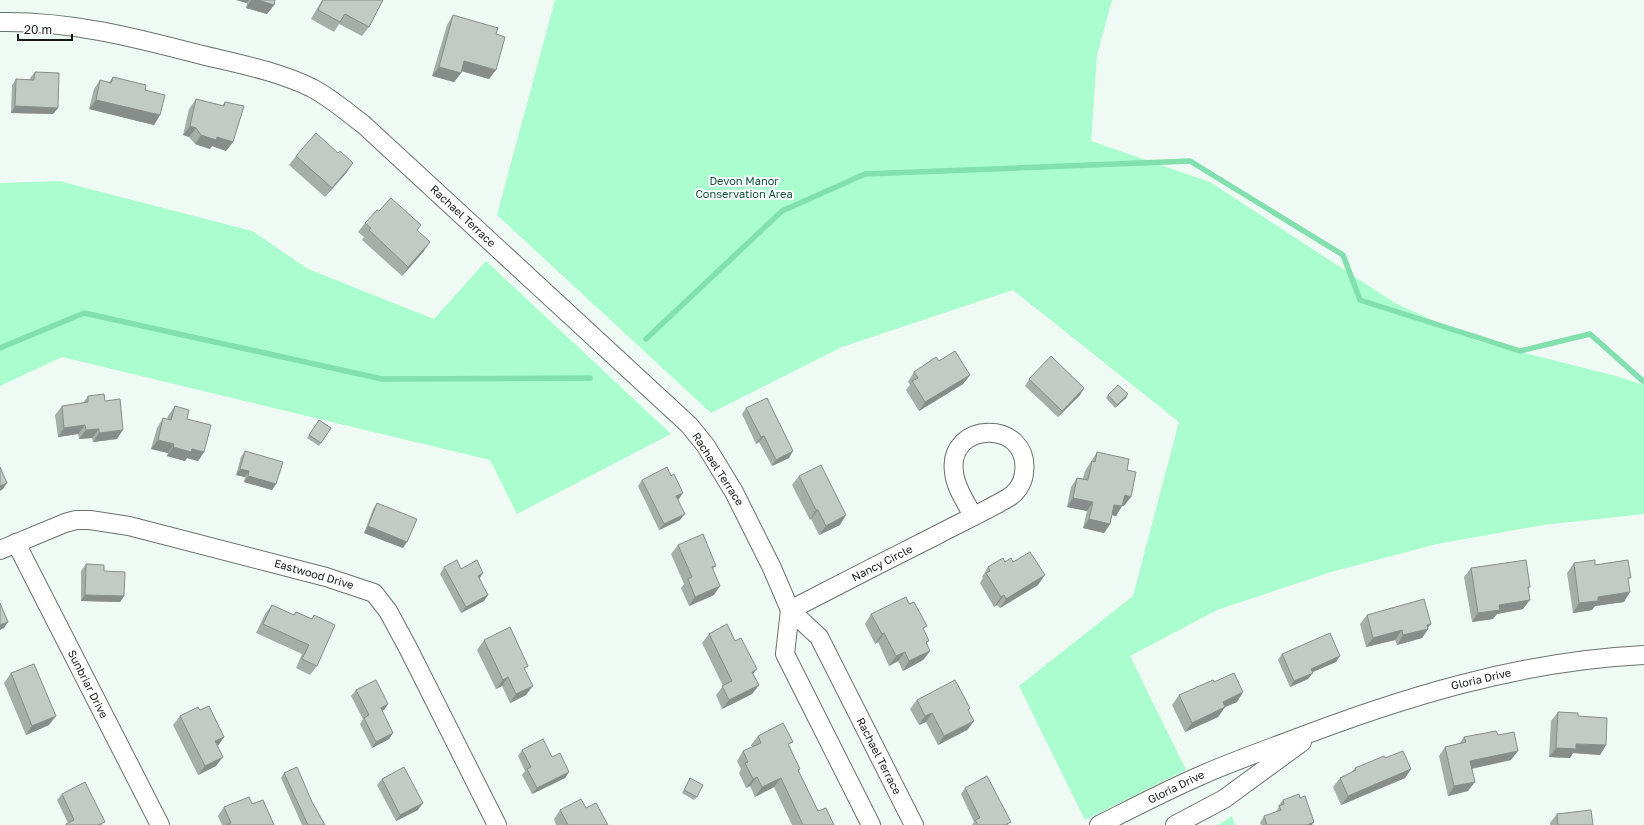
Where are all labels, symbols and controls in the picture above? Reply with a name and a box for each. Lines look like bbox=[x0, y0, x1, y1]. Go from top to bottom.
scale bar bbox=[18, 16, 72, 42]
text: 20 m bbox=[24, 22, 52, 37]
park label: Devon Manor Conservation Area bbox=[695, 174, 793, 200]
street label: Rachael Terrace bbox=[428, 182, 499, 249]
street label: Rachael Terrace bbox=[690, 430, 747, 508]
street label: Nancy Circle bbox=[849, 542, 914, 583]
street label: Eastwood Drive bbox=[273, 556, 355, 591]
street label: Sunbriar Drive bbox=[66, 647, 111, 720]
street label: Gloria Drive bbox=[1450, 665, 1512, 692]
street label: Rachael Terrace bbox=[854, 715, 904, 796]
street label: Gloria Drive bbox=[1145, 767, 1206, 806]

